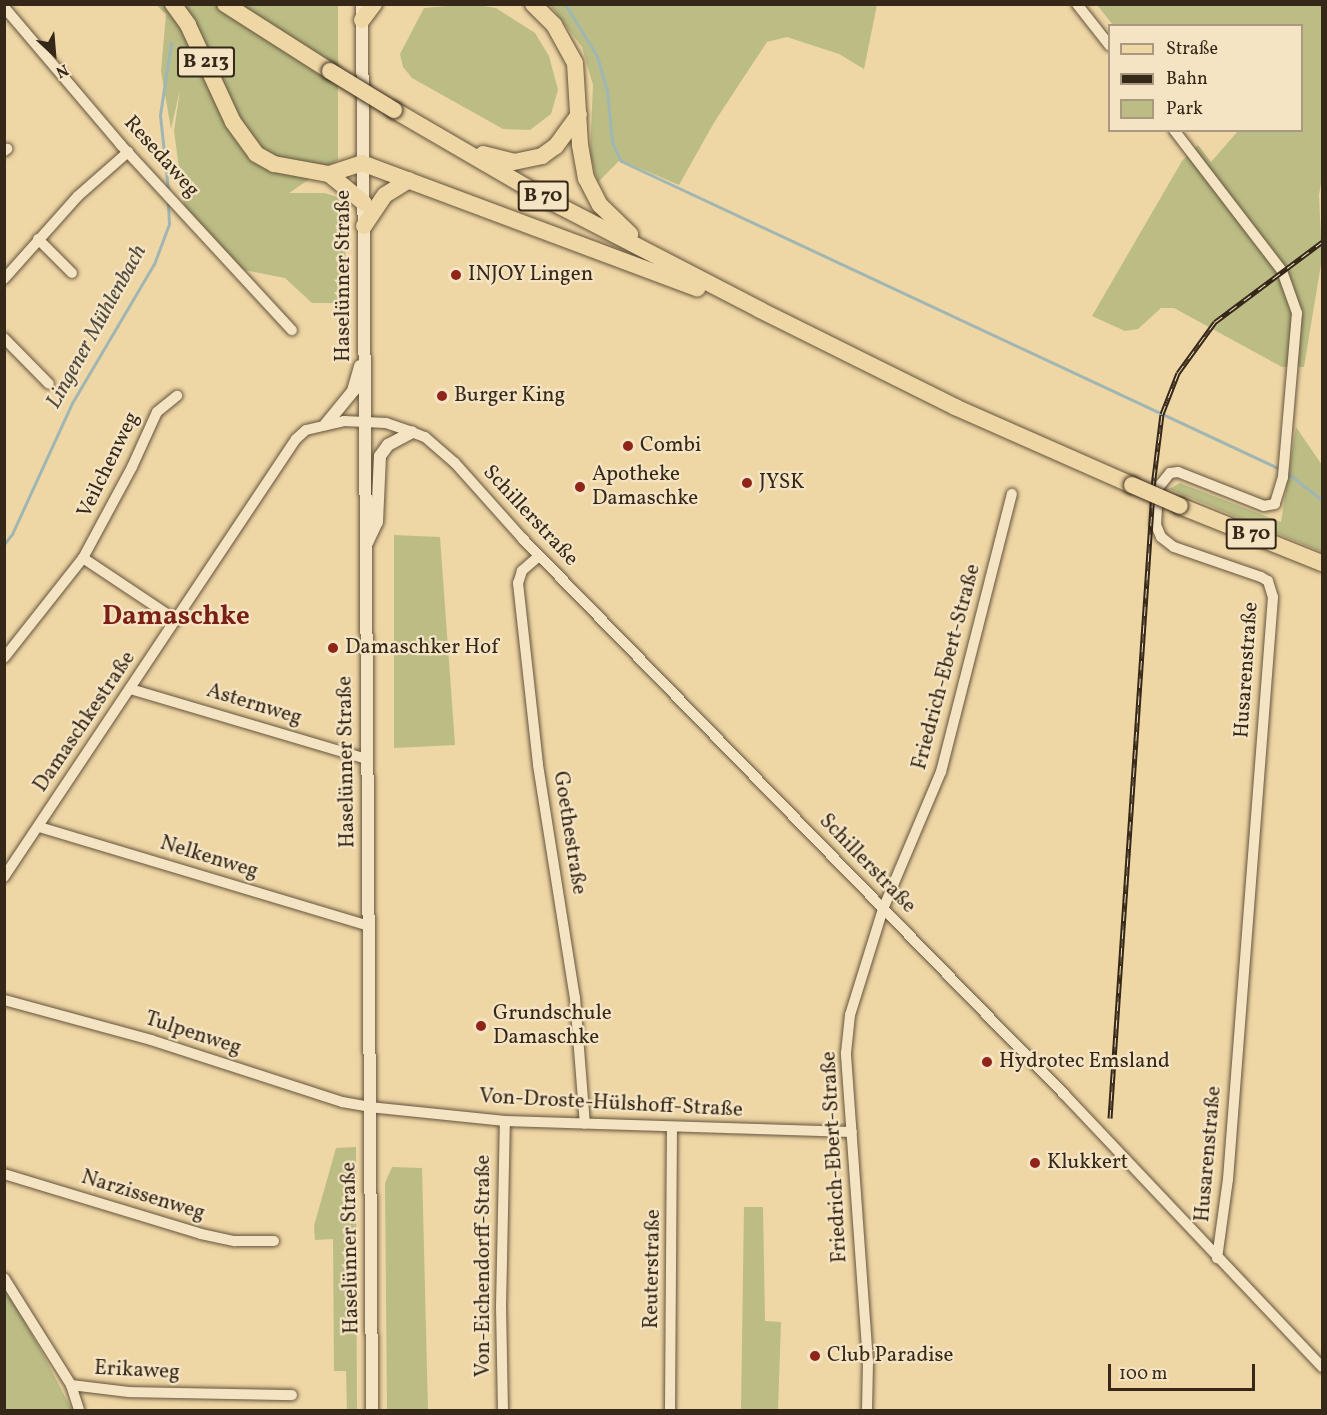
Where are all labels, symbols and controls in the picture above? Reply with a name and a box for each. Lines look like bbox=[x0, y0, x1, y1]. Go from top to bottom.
north arrow bbox=[24, 24, 84, 84]
legend bbox=[1108, 24, 1303, 132]
text: Straße bbox=[1166, 37, 1218, 62]
road number: B 213 bbox=[176, 45, 236, 79]
text: N bbox=[52, 58, 72, 83]
text: Bahn bbox=[1166, 67, 1208, 92]
text: Park bbox=[1166, 97, 1203, 122]
street label: Resedaweg bbox=[118, 111, 204, 203]
road number: B 70 bbox=[518, 179, 568, 213]
street label: Haselünner Straße bbox=[331, 190, 357, 362]
water label: Lingener Mühlenbach bbox=[41, 241, 153, 413]
place label: INJOY Lingen bbox=[468, 262, 594, 288]
marker: INJOY Lingen bbox=[449, 268, 463, 282]
place label: Burger King bbox=[454, 383, 565, 409]
marker: Burger King bbox=[435, 389, 449, 403]
street label: Veilchenweg bbox=[73, 408, 145, 522]
place label: Combi bbox=[640, 433, 701, 459]
marker: Combi bbox=[621, 439, 635, 453]
street label: Schillerstraße bbox=[477, 460, 583, 572]
place label: Apotheke Damaschke bbox=[592, 462, 698, 512]
place label: JYSK bbox=[759, 470, 805, 496]
marker: JYSK bbox=[740, 476, 754, 490]
marker: Apotheke Damaschke bbox=[573, 480, 587, 494]
road number: B 70 bbox=[1226, 517, 1276, 551]
street label: Friedrich-Ebert-Straße bbox=[907, 561, 987, 773]
street label: Husarenstraße bbox=[1230, 601, 1264, 739]
district label: Damaschke bbox=[102, 602, 250, 634]
place label: Damaschker Hof bbox=[345, 635, 498, 661]
marker: Damaschker Hof bbox=[326, 641, 340, 655]
street label: Damaschkestraße bbox=[29, 647, 141, 797]
street label: Haselünner Straße bbox=[333, 676, 361, 848]
street label: Asternweg bbox=[203, 679, 305, 731]
street label: Goethestraße bbox=[547, 770, 591, 896]
street label: Schillerstraße bbox=[813, 809, 921, 919]
street label: Nelkenweg bbox=[157, 831, 261, 885]
place label: Grundschule Damaschke bbox=[493, 1001, 612, 1051]
street label: Tulpenweg bbox=[142, 1007, 244, 1061]
marker: Grundschule Damaschke bbox=[474, 1019, 488, 1033]
place label: Hydrotec Emsland bbox=[999, 1049, 1170, 1075]
street label: Friedrich-Ebert-Straße bbox=[817, 1050, 853, 1264]
marker: Hydrotec Emsland bbox=[980, 1055, 994, 1069]
street label: Von-Droste-Hülshoff-Straße bbox=[479, 1085, 743, 1123]
street label: Husarenstraße bbox=[1190, 1085, 1228, 1223]
place label: Klukkert bbox=[1047, 1150, 1128, 1176]
street label: Von-Eichendorff-Straße bbox=[471, 1155, 497, 1377]
marker: Klukkert bbox=[1028, 1156, 1042, 1170]
street label: Haselünner Straße bbox=[337, 1162, 365, 1334]
street label: Narzissenweg bbox=[78, 1165, 208, 1227]
street label: Reuterstraße bbox=[639, 1209, 667, 1329]
place label: Club Paradise bbox=[827, 1343, 954, 1369]
marker: Club Paradise bbox=[808, 1349, 822, 1363]
scale bar bbox=[1111, 1352, 1258, 1390]
street label: Erikaweg bbox=[94, 1356, 180, 1386]
text: 100 m bbox=[1119, 1362, 1168, 1387]

